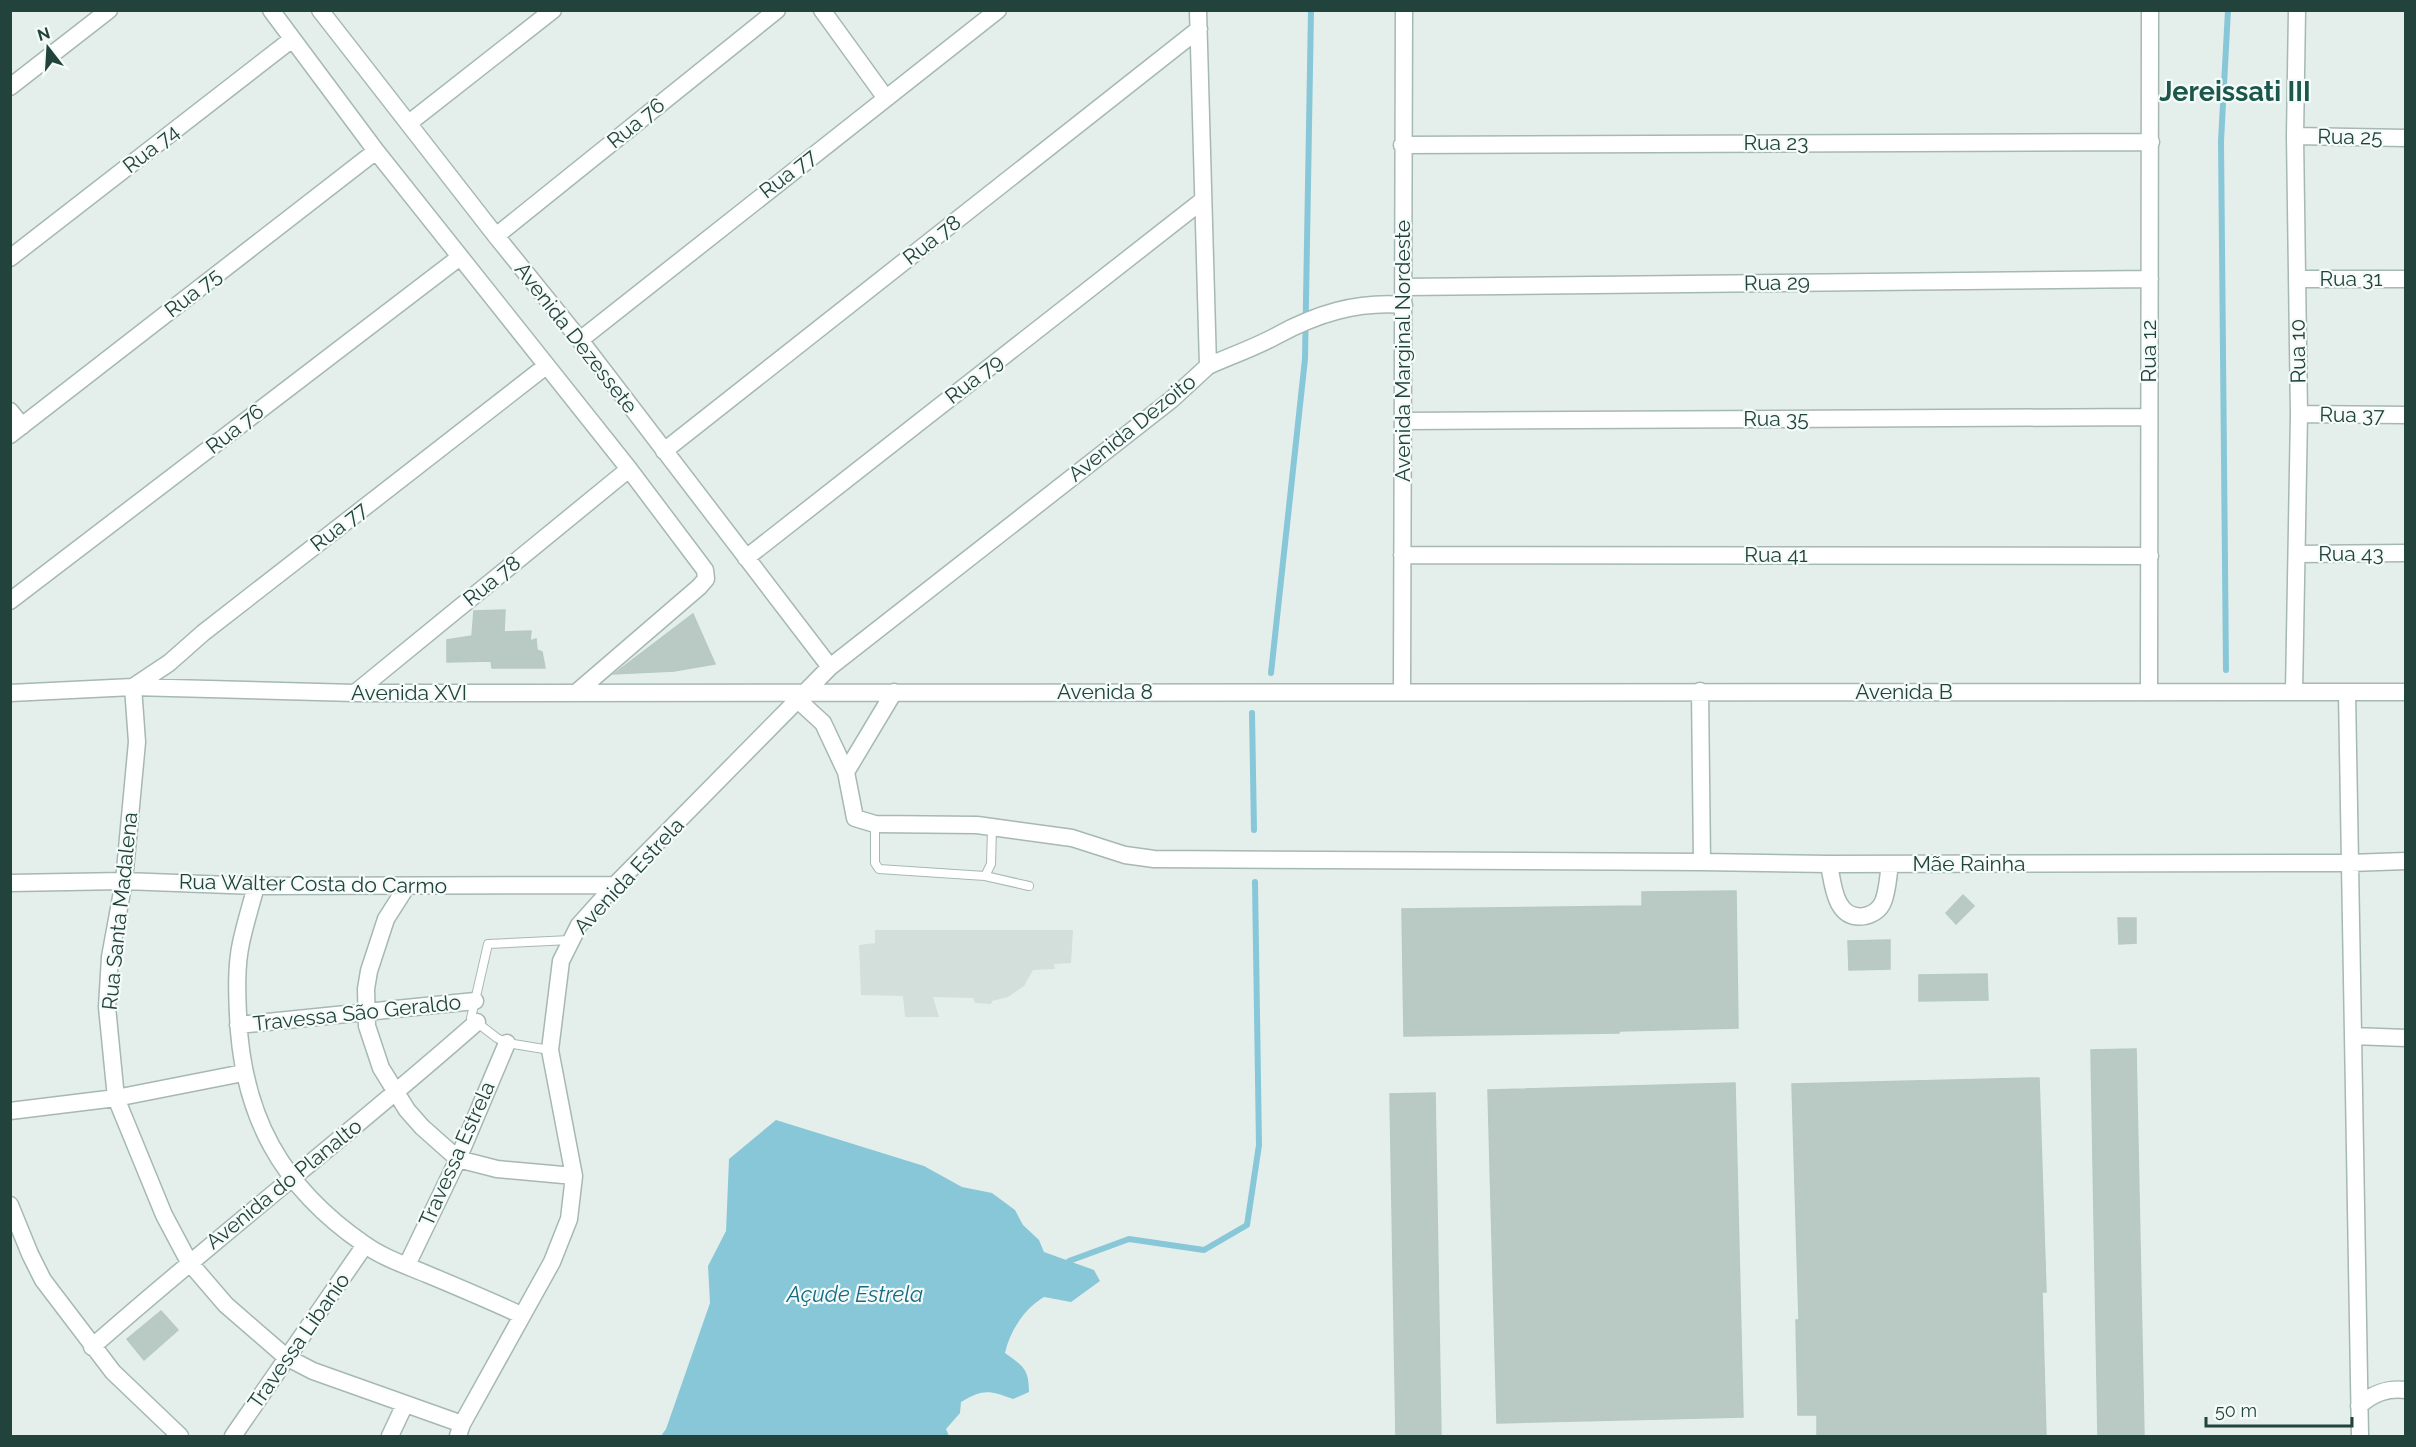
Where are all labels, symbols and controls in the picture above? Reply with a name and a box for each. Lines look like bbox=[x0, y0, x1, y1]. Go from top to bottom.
north arrow bbox=[18, 18, 78, 78]
text: N bbox=[35, 23, 52, 45]
district label: Jereissati III bbox=[2159, 76, 2311, 107]
street label: Rua 76 bbox=[602, 92, 669, 153]
street label: Rua 74 bbox=[118, 119, 184, 178]
street label: Rua 25 bbox=[2317, 123, 2383, 150]
street label: Rua 23 bbox=[1744, 130, 1808, 155]
street label: Rua 77 bbox=[754, 143, 822, 204]
street label: Rua 78 bbox=[898, 209, 966, 270]
street label: Avenida Marginal Nordeste bbox=[1390, 220, 1415, 482]
street label: Avenida Dezessete bbox=[510, 257, 643, 418]
street label: Rua 75 bbox=[159, 263, 226, 323]
street label: Rua 31 bbox=[2319, 266, 2383, 291]
street label: Rua 29 bbox=[1744, 269, 1810, 296]
street label: Rua 10 bbox=[2284, 318, 2311, 384]
street label: Rua 12 bbox=[2136, 320, 2161, 382]
street label: Rua 79 bbox=[940, 348, 1008, 409]
street label: Avenida Dezoito bbox=[1063, 368, 1201, 487]
street label: Rua 76 bbox=[201, 398, 269, 459]
street label: Rua 37 bbox=[2319, 401, 2386, 428]
street label: Rua 35 bbox=[1743, 406, 1809, 431]
street label: Rua 77 bbox=[305, 496, 373, 557]
street label: Rua 43 bbox=[2318, 541, 2384, 566]
street label: Rua 41 bbox=[1744, 542, 1808, 567]
street label: Rua 78 bbox=[458, 550, 525, 611]
street label: Avenida 8 bbox=[1057, 679, 1153, 704]
street label: Avenida B bbox=[1855, 679, 1953, 704]
street label: Avenida XVI bbox=[351, 680, 467, 705]
street label: Rua Santa Madalena bbox=[97, 811, 142, 1011]
street label: Avenida Estrela bbox=[568, 812, 689, 939]
street label: Mãe Rainha bbox=[1913, 851, 2025, 876]
street label: Rua Walter Costa do Carmo bbox=[179, 869, 447, 898]
street label: Travessa São Geraldo bbox=[252, 989, 462, 1036]
street label: Travessa Estrela bbox=[413, 1077, 500, 1230]
street label: Avenida do Planalto bbox=[201, 1113, 367, 1254]
street label: Travessa Libanio bbox=[242, 1268, 355, 1413]
water label: Açude Estrela bbox=[786, 1281, 923, 1307]
scale bar bbox=[2206, 1390, 2352, 1428]
text: 50 m bbox=[2215, 1400, 2257, 1421]

